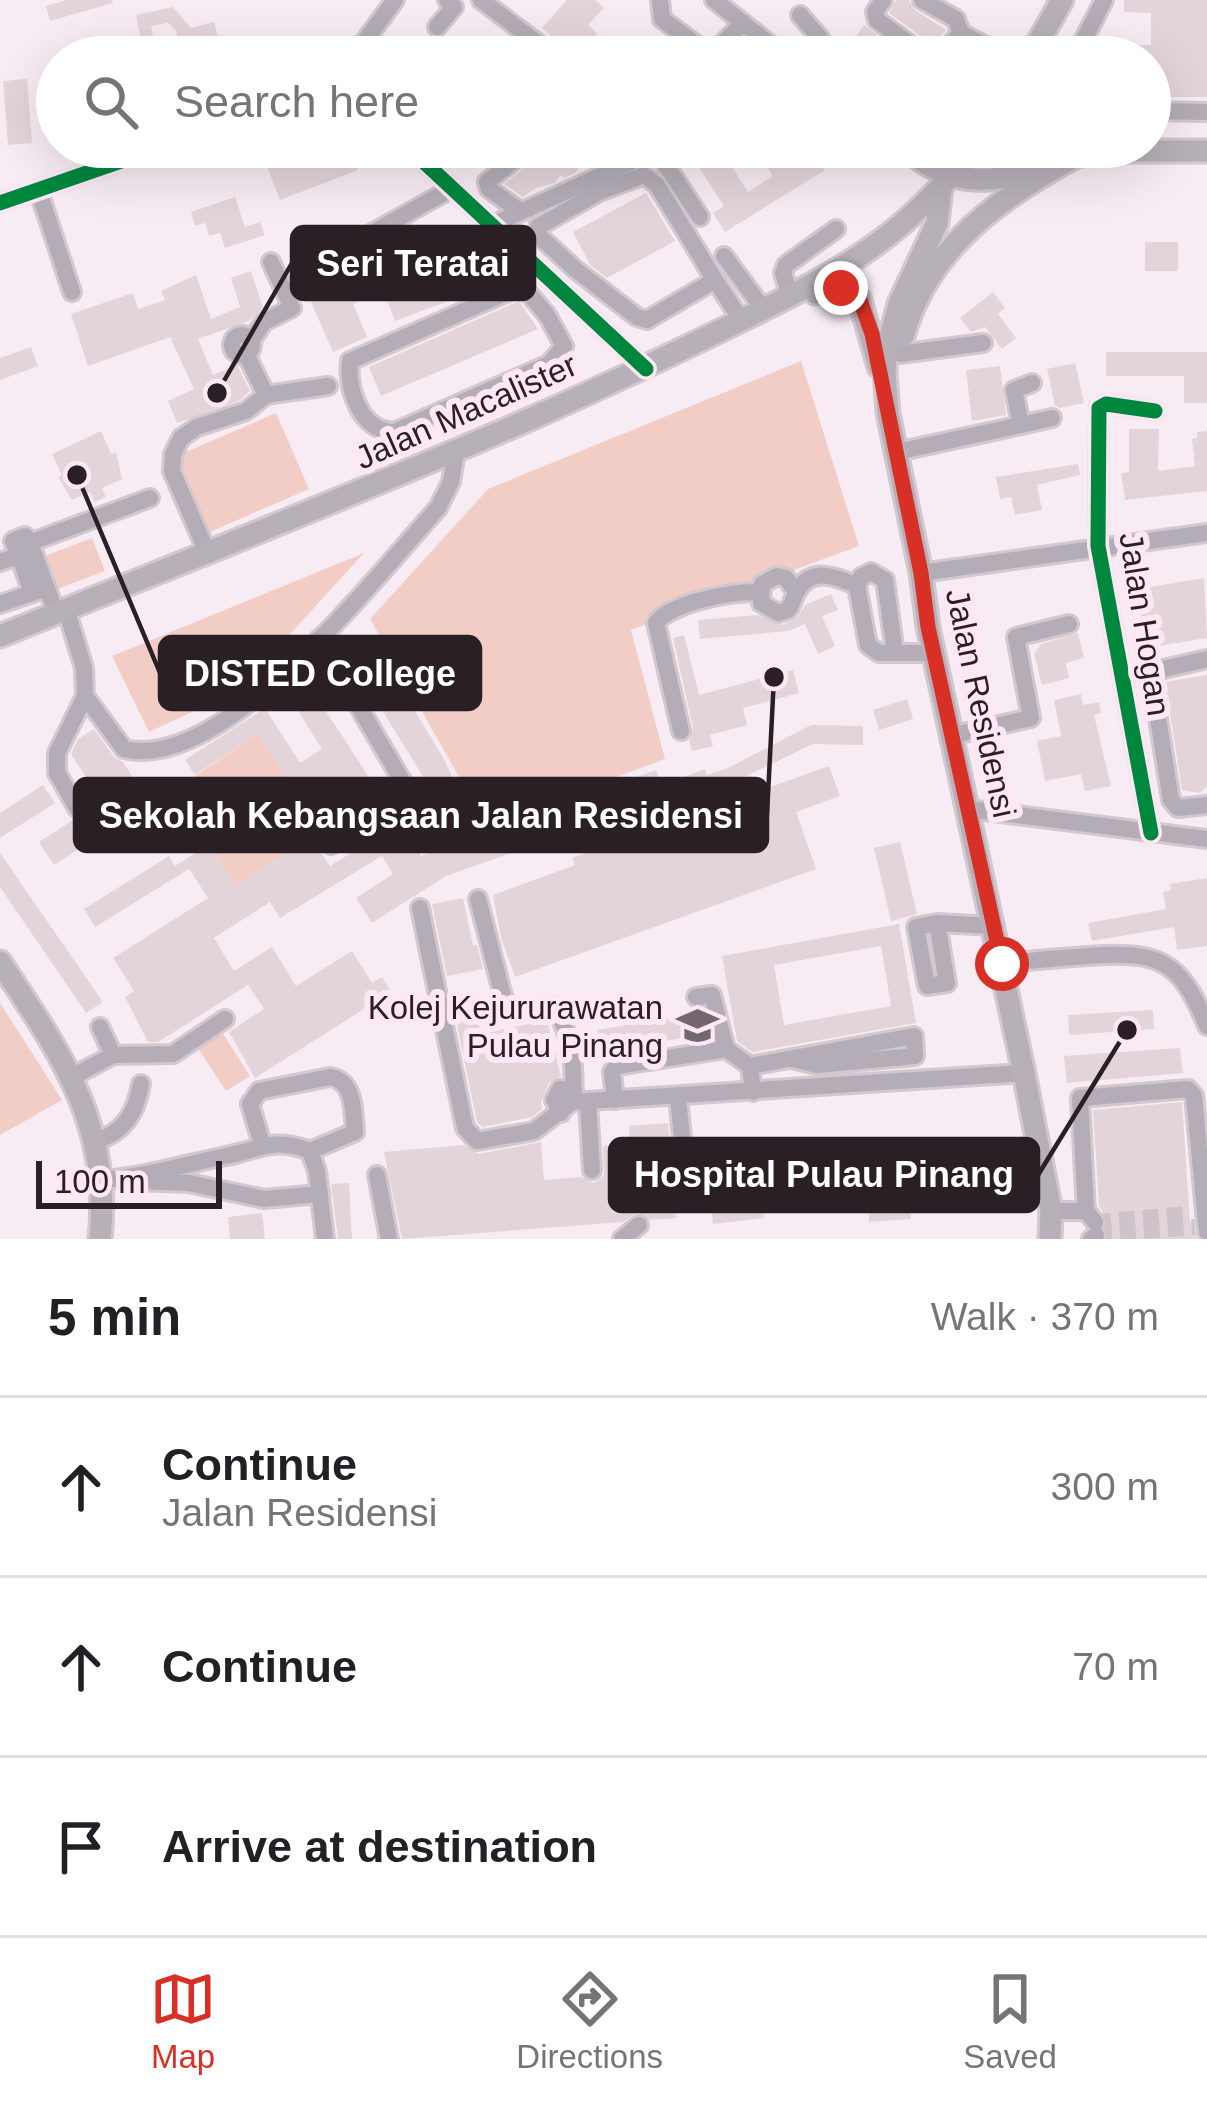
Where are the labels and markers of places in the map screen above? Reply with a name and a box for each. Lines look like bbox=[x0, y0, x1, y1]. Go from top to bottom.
callout: Seri Teratai bbox=[292, 227, 534, 299]
callout: DISTED College bbox=[160, 637, 480, 709]
callout: Sekolah Kebangsaan Jalan Residensi bbox=[75, 779, 767, 851]
place label: Kolej Kejururawatan Pulau Pinang bbox=[368, 989, 663, 1064]
school or university icon: Kolej Kejururawatan Pulau Pinang bbox=[674, 1003, 720, 1049]
callout: Hospital Pulau Pinang bbox=[610, 1139, 1038, 1211]

